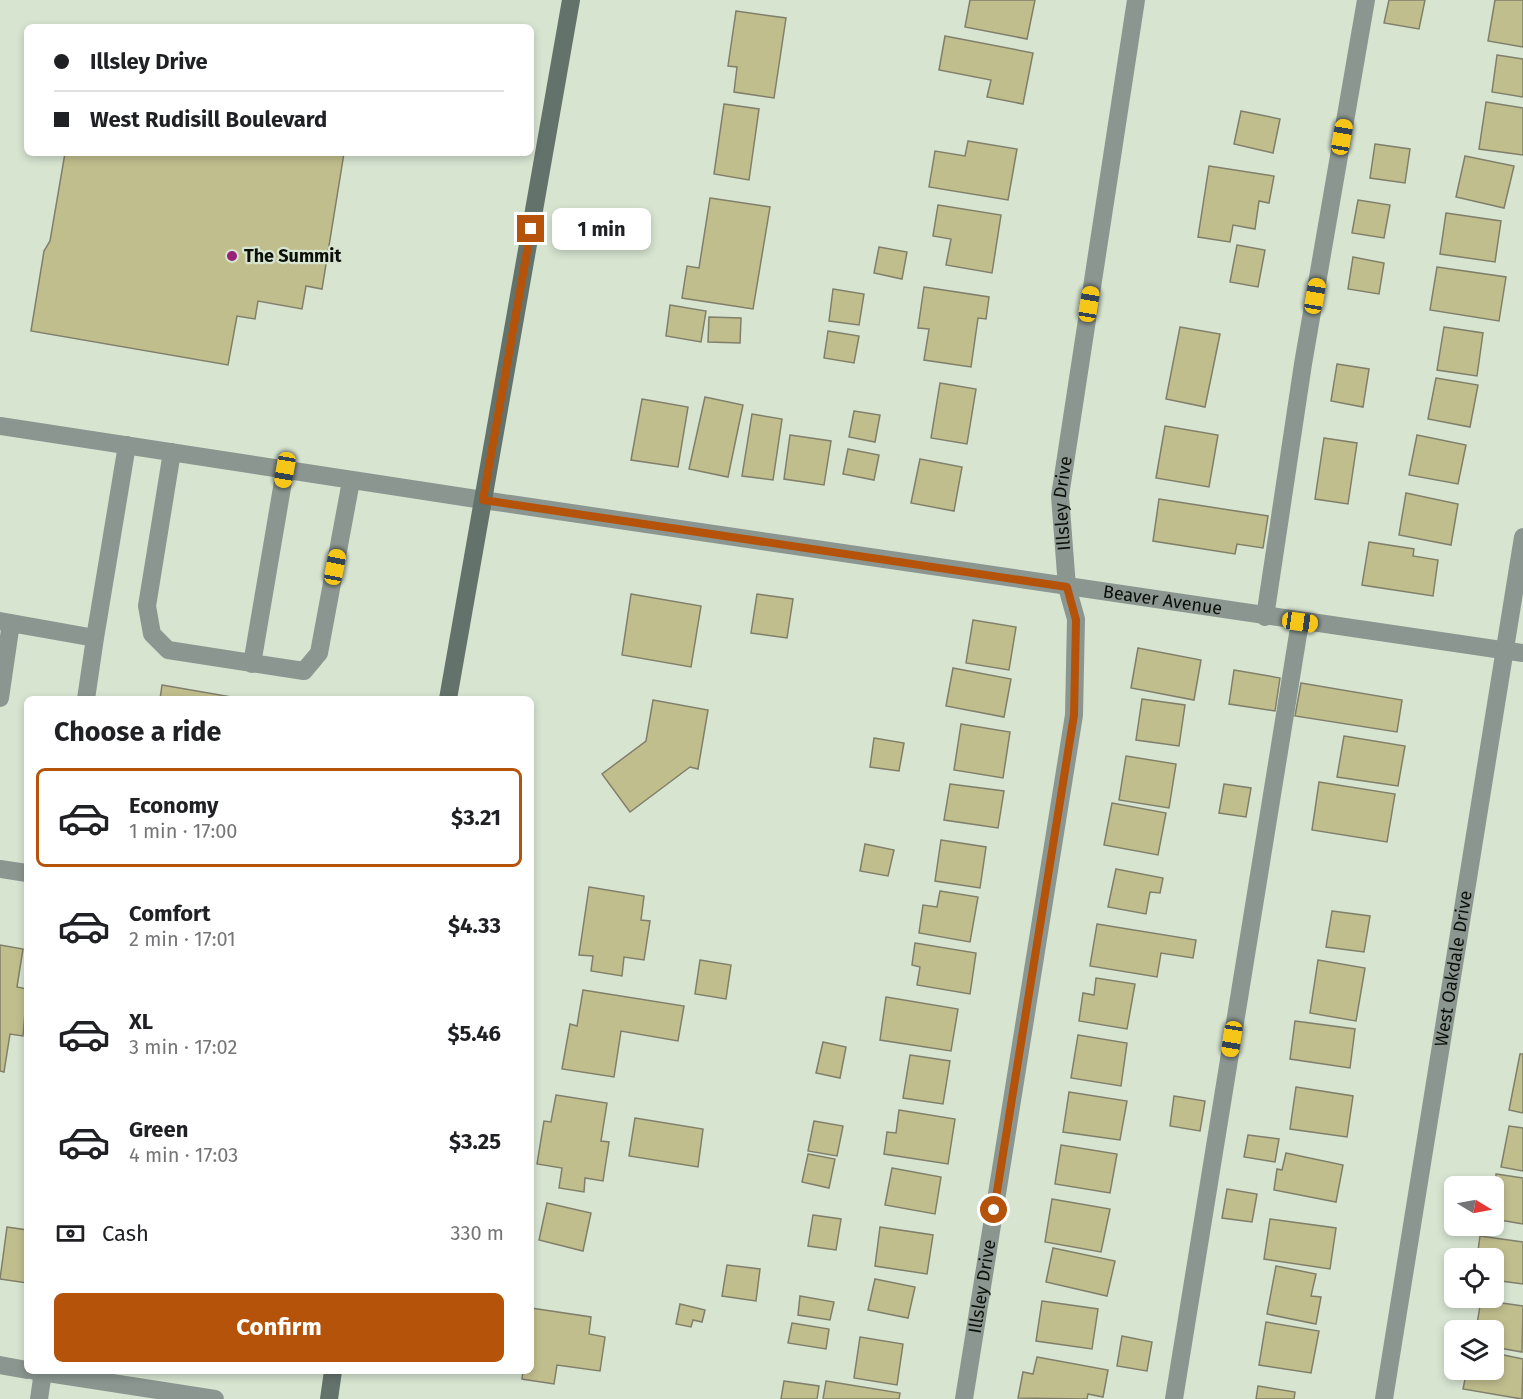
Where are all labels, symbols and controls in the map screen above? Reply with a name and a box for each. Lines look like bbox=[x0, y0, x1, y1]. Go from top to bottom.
text: Illsley Drive bbox=[90, 48, 208, 75]
text: West Rudisill Boulevard bbox=[90, 106, 327, 133]
car bbox=[1330, 118, 1354, 156]
callout: 1 min bbox=[552, 208, 651, 250]
route end bbox=[517, 215, 544, 242]
text: 1 min bbox=[577, 217, 626, 241]
place label: The Summit bbox=[244, 245, 342, 267]
marker: The Summit bbox=[225, 249, 239, 263]
car bbox=[1303, 277, 1327, 315]
car bbox=[1077, 285, 1101, 323]
car bbox=[273, 451, 297, 489]
street label: Illsley Drive bbox=[1049, 455, 1077, 552]
car bbox=[323, 548, 347, 586]
street label: Beaver Avenue bbox=[1102, 580, 1224, 620]
car bbox=[1281, 611, 1319, 633]
text: Choose a ride bbox=[54, 716, 221, 748]
icon: car bbox=[57, 791, 111, 845]
text: Economy bbox=[129, 792, 218, 819]
text: $3.21 bbox=[451, 804, 501, 831]
text: 1 min · 17:00 bbox=[129, 819, 238, 843]
street label: West Oakdale Drive bbox=[1430, 889, 1477, 1048]
icon: car bbox=[57, 899, 111, 953]
text: Comfort bbox=[129, 900, 210, 927]
text: $4.33 bbox=[448, 912, 501, 939]
text: 2 min · 17:01 bbox=[129, 927, 236, 951]
icon: car bbox=[57, 1007, 111, 1061]
text: XL bbox=[129, 1008, 153, 1035]
text: $5.46 bbox=[447, 1020, 501, 1047]
car bbox=[1220, 1020, 1244, 1058]
text: 3 min · 17:02 bbox=[129, 1035, 237, 1059]
icon: car bbox=[57, 1115, 111, 1169]
text: Green bbox=[129, 1116, 188, 1143]
text: $3.25 bbox=[449, 1128, 501, 1155]
text: 4 min · 17:03 bbox=[129, 1143, 238, 1167]
north arrow bbox=[1444, 1176, 1504, 1236]
map controls bbox=[1444, 1176, 1504, 1380]
route start bbox=[980, 1196, 1007, 1223]
icon: cash bbox=[54, 1217, 87, 1250]
text: Cash bbox=[102, 1220, 149, 1247]
text: 330 m bbox=[450, 1221, 504, 1245]
street label: Illsley Drive bbox=[964, 1238, 1001, 1335]
button: locate bbox=[1444, 1248, 1504, 1308]
button: Confirm bbox=[54, 1293, 504, 1362]
button: layers bbox=[1444, 1320, 1504, 1380]

